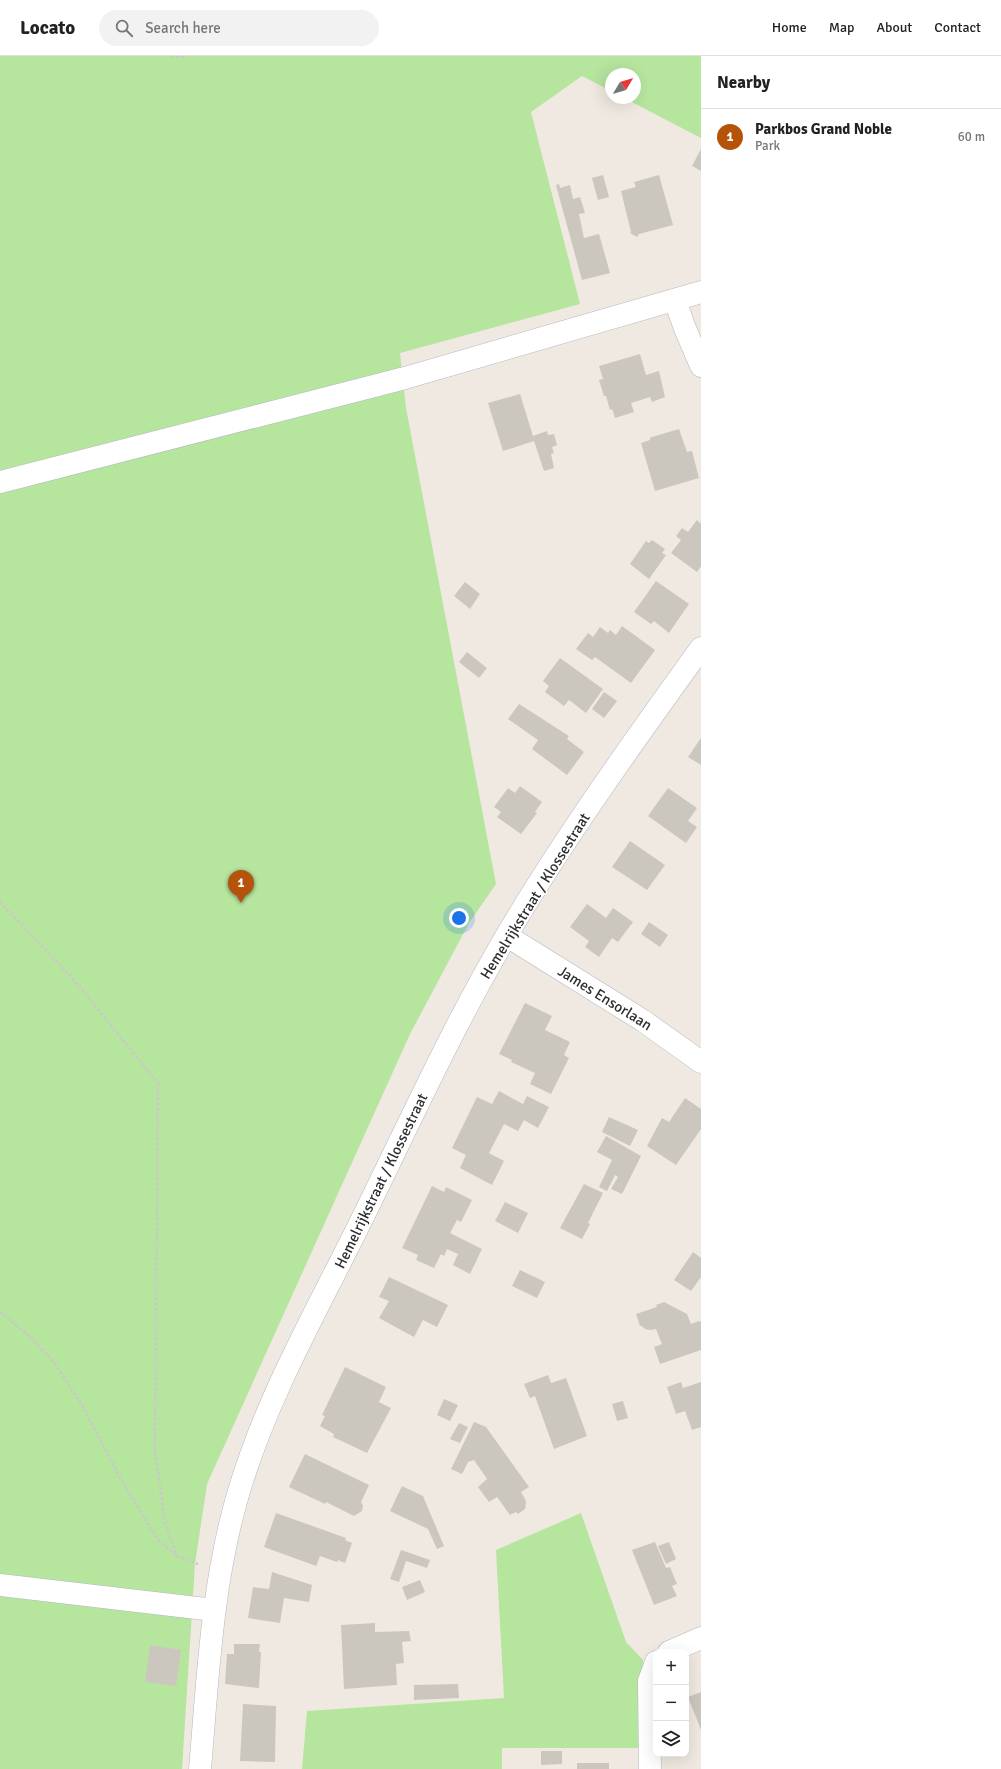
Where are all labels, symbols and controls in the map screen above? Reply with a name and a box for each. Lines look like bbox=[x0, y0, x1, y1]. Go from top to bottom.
search box bbox=[99, 10, 379, 46]
text: Locato bbox=[20, 16, 75, 40]
icon: search bbox=[113, 17, 135, 39]
text: Search here bbox=[145, 19, 221, 37]
text: Home bbox=[772, 19, 807, 36]
text: Map bbox=[829, 19, 854, 36]
text: About bbox=[876, 19, 912, 36]
text: Contact bbox=[934, 19, 981, 36]
north arrow bbox=[605, 68, 641, 104]
text: Nearby bbox=[717, 72, 770, 93]
text: Parkbos Grand Noble bbox=[755, 120, 892, 138]
text: 1 bbox=[726, 129, 734, 145]
text: 60 m bbox=[958, 129, 985, 145]
text: Park bbox=[755, 138, 780, 154]
street label: Hemelrijkstraat / Klossestraat bbox=[476, 810, 594, 982]
pin: 1 bbox=[228, 870, 254, 903]
your location bbox=[449, 908, 469, 928]
street label: James Ensorlaan bbox=[555, 962, 655, 1034]
street label: Hemelrijkstraat / Klossestraat bbox=[331, 1090, 431, 1272]
map controls bbox=[653, 1649, 689, 1757]
button: + bbox=[653, 1649, 689, 1685]
button: − bbox=[653, 1685, 689, 1721]
button: layers bbox=[653, 1721, 689, 1757]

